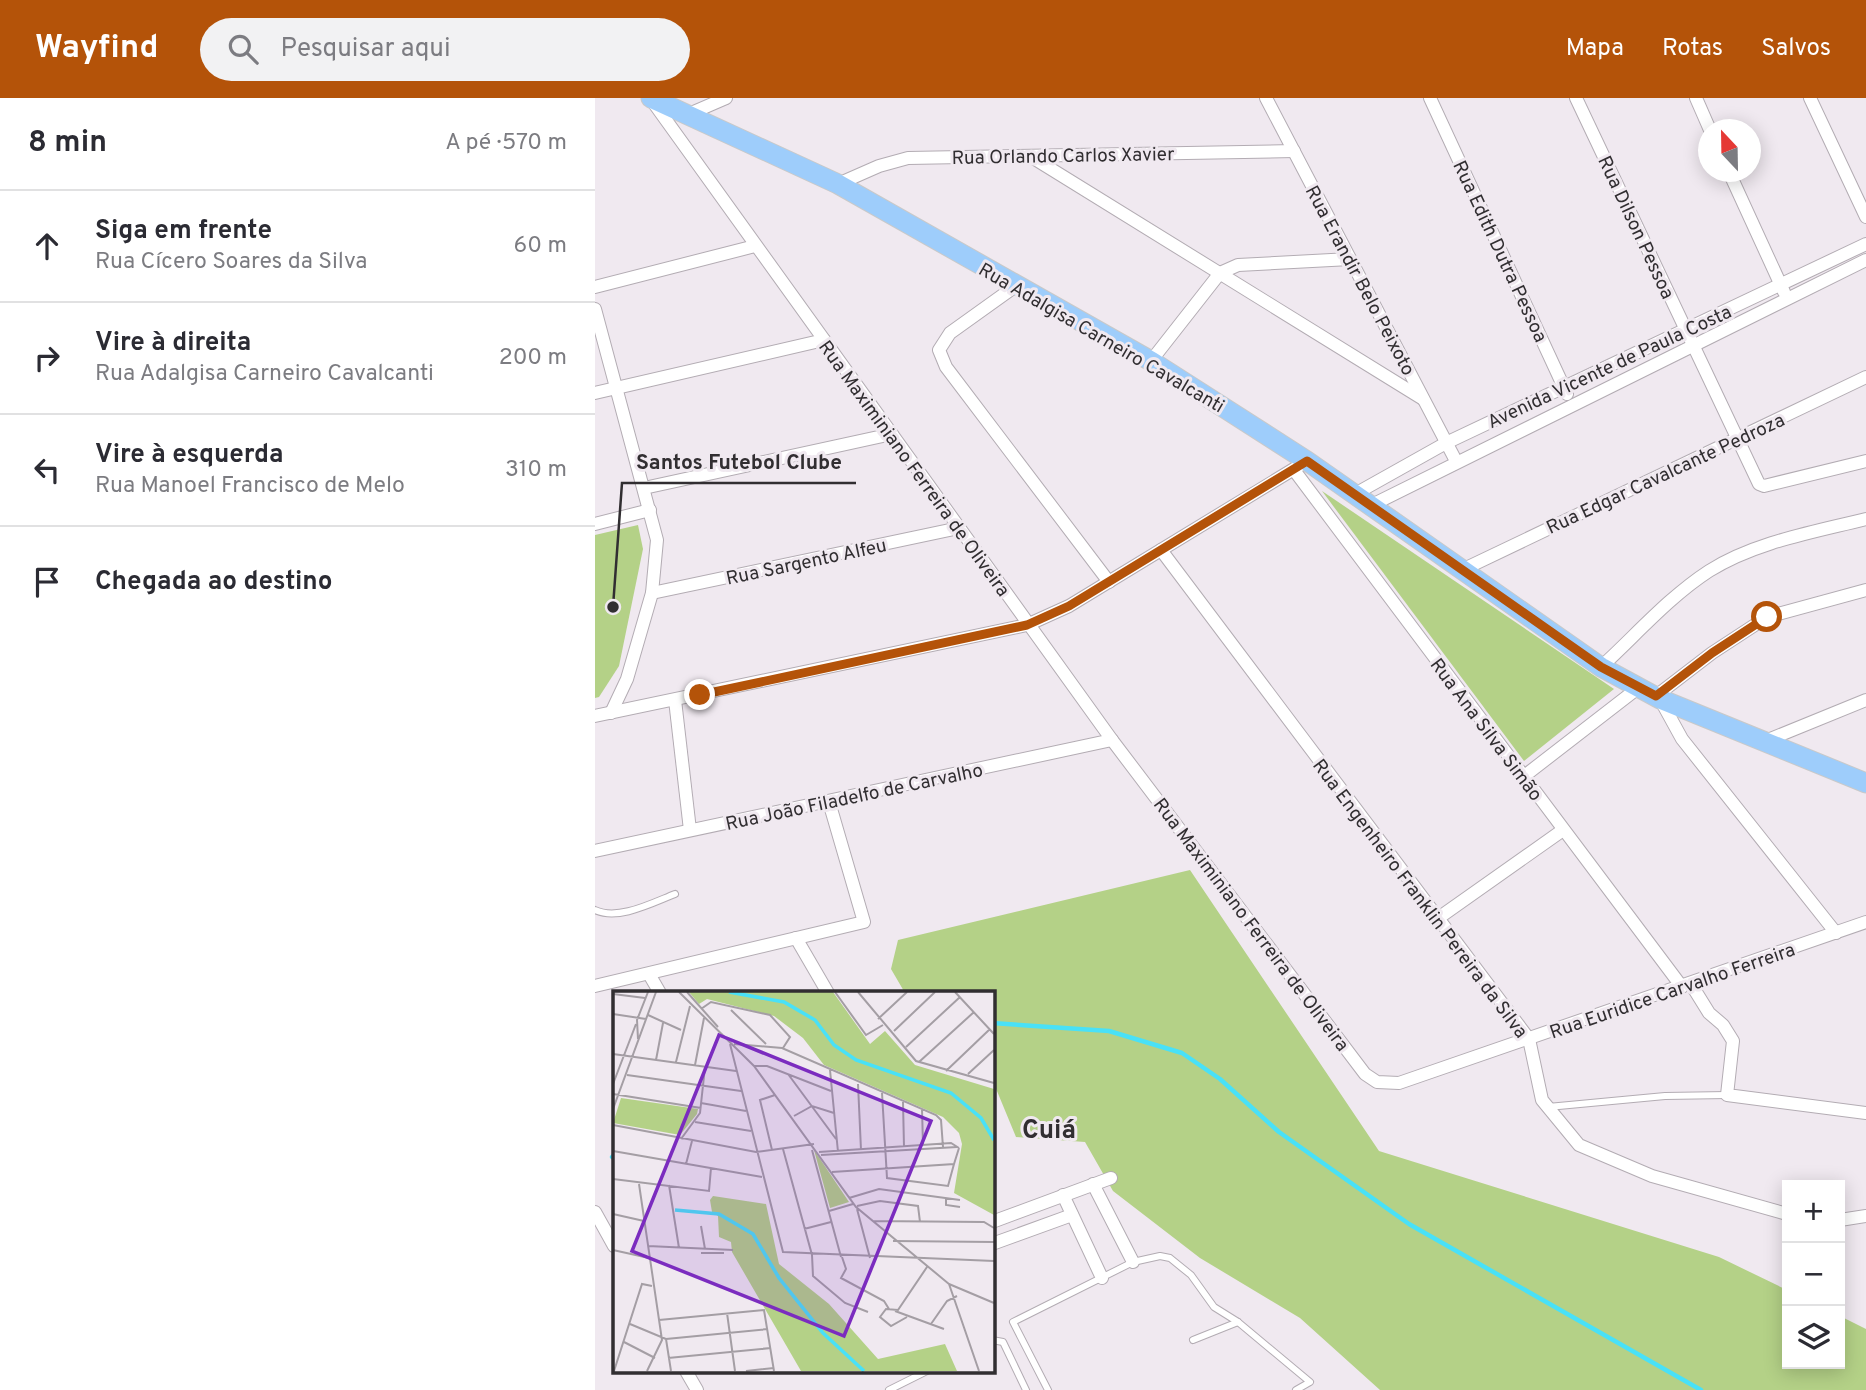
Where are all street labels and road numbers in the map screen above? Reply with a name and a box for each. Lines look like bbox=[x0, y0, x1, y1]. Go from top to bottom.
street label: Rua Orlando Carlos Xavier bbox=[951, 143, 1175, 171]
street label: Rua Dilson Pessoa bbox=[1591, 152, 1679, 303]
street label: Rua Edith Dutra Pessoa bbox=[1446, 157, 1552, 347]
street label: Rua Erandir Belo Peixoto bbox=[1299, 182, 1420, 380]
street label: Rua Adalgisa Carneiro Cavalcanti bbox=[974, 258, 1228, 419]
street label: Avenida Vicente de Paula Costa bbox=[1484, 301, 1736, 435]
street label: Rua Maximiniano Ferreira de Oliveira bbox=[812, 336, 1014, 602]
street label: Rua Edgar Cavalcante Pedroza bbox=[1543, 409, 1789, 541]
street label: Rua Sargento Alfeu bbox=[724, 534, 889, 592]
street label: Rua Ana Silva Simão bbox=[1424, 654, 1547, 806]
street label: Rua Engenheiro Franklin Pereira da Silva bbox=[1306, 755, 1532, 1044]
street label: Rua João Filadelfo de Carvalho bbox=[723, 759, 985, 837]
street label: Rua Maximiniano Ferreira de Oliveira bbox=[1147, 794, 1354, 1057]
street label: Rua Euridice Carvalho Ferreira bbox=[1547, 939, 1799, 1045]

